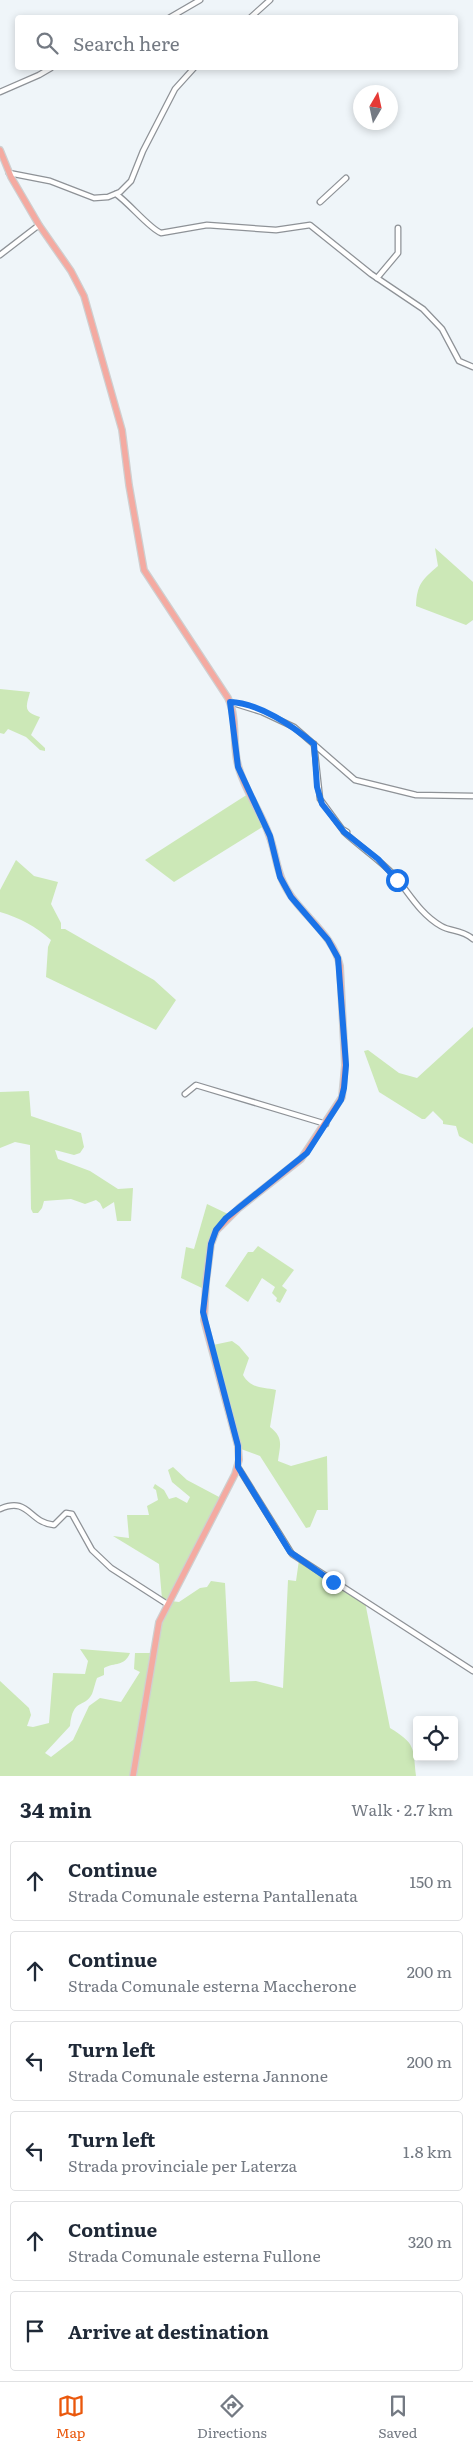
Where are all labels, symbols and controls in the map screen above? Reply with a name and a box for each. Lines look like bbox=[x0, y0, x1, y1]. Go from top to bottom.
search box bbox=[15, 15, 458, 70]
icon: search bbox=[33, 29, 61, 57]
text: Search here bbox=[73, 29, 180, 57]
north arrow bbox=[353, 85, 398, 130]
route start bbox=[386, 869, 409, 892]
route end bbox=[322, 1571, 345, 1594]
map controls bbox=[413, 1716, 458, 1761]
button: locate bbox=[413, 1716, 458, 1761]
text: 34 min bbox=[20, 1793, 92, 1824]
text: Walk · 2.7 km bbox=[351, 1797, 453, 1821]
text: Continue bbox=[68, 1855, 157, 1883]
icon: ahead bbox=[21, 1867, 49, 1895]
text: 150 m bbox=[409, 1869, 452, 1893]
text: Strada Comunale esterna Pantallenata bbox=[68, 1883, 358, 1907]
text: Continue bbox=[68, 1945, 157, 1973]
icon: ahead bbox=[21, 1957, 49, 1985]
text: 200 m bbox=[407, 1959, 452, 1983]
text: Strada Comunale esterna Maccherone bbox=[68, 1973, 357, 1997]
text: Turn left bbox=[68, 2035, 155, 2063]
icon: left bbox=[21, 2047, 49, 2075]
text: 200 m bbox=[407, 2049, 452, 2073]
text: Strada Comunale esterna Jannone bbox=[68, 2063, 328, 2087]
text: Turn left bbox=[68, 2125, 155, 2153]
icon: left bbox=[21, 2137, 49, 2165]
text: 1.8 km bbox=[403, 2139, 452, 2163]
text: Strada provinciale per Laterza bbox=[68, 2153, 297, 2177]
text: Continue bbox=[68, 2215, 157, 2243]
icon: ahead bbox=[21, 2227, 49, 2255]
text: 320 m bbox=[408, 2229, 452, 2253]
text: Strada Comunale esterna Fullone bbox=[68, 2243, 321, 2267]
icon: arrive bbox=[21, 2317, 49, 2345]
text: Arrive at destination bbox=[68, 2317, 269, 2345]
tab: Map bbox=[56, 2392, 86, 2442]
tab: Directions bbox=[197, 2392, 267, 2442]
tab: Saved bbox=[378, 2392, 417, 2442]

